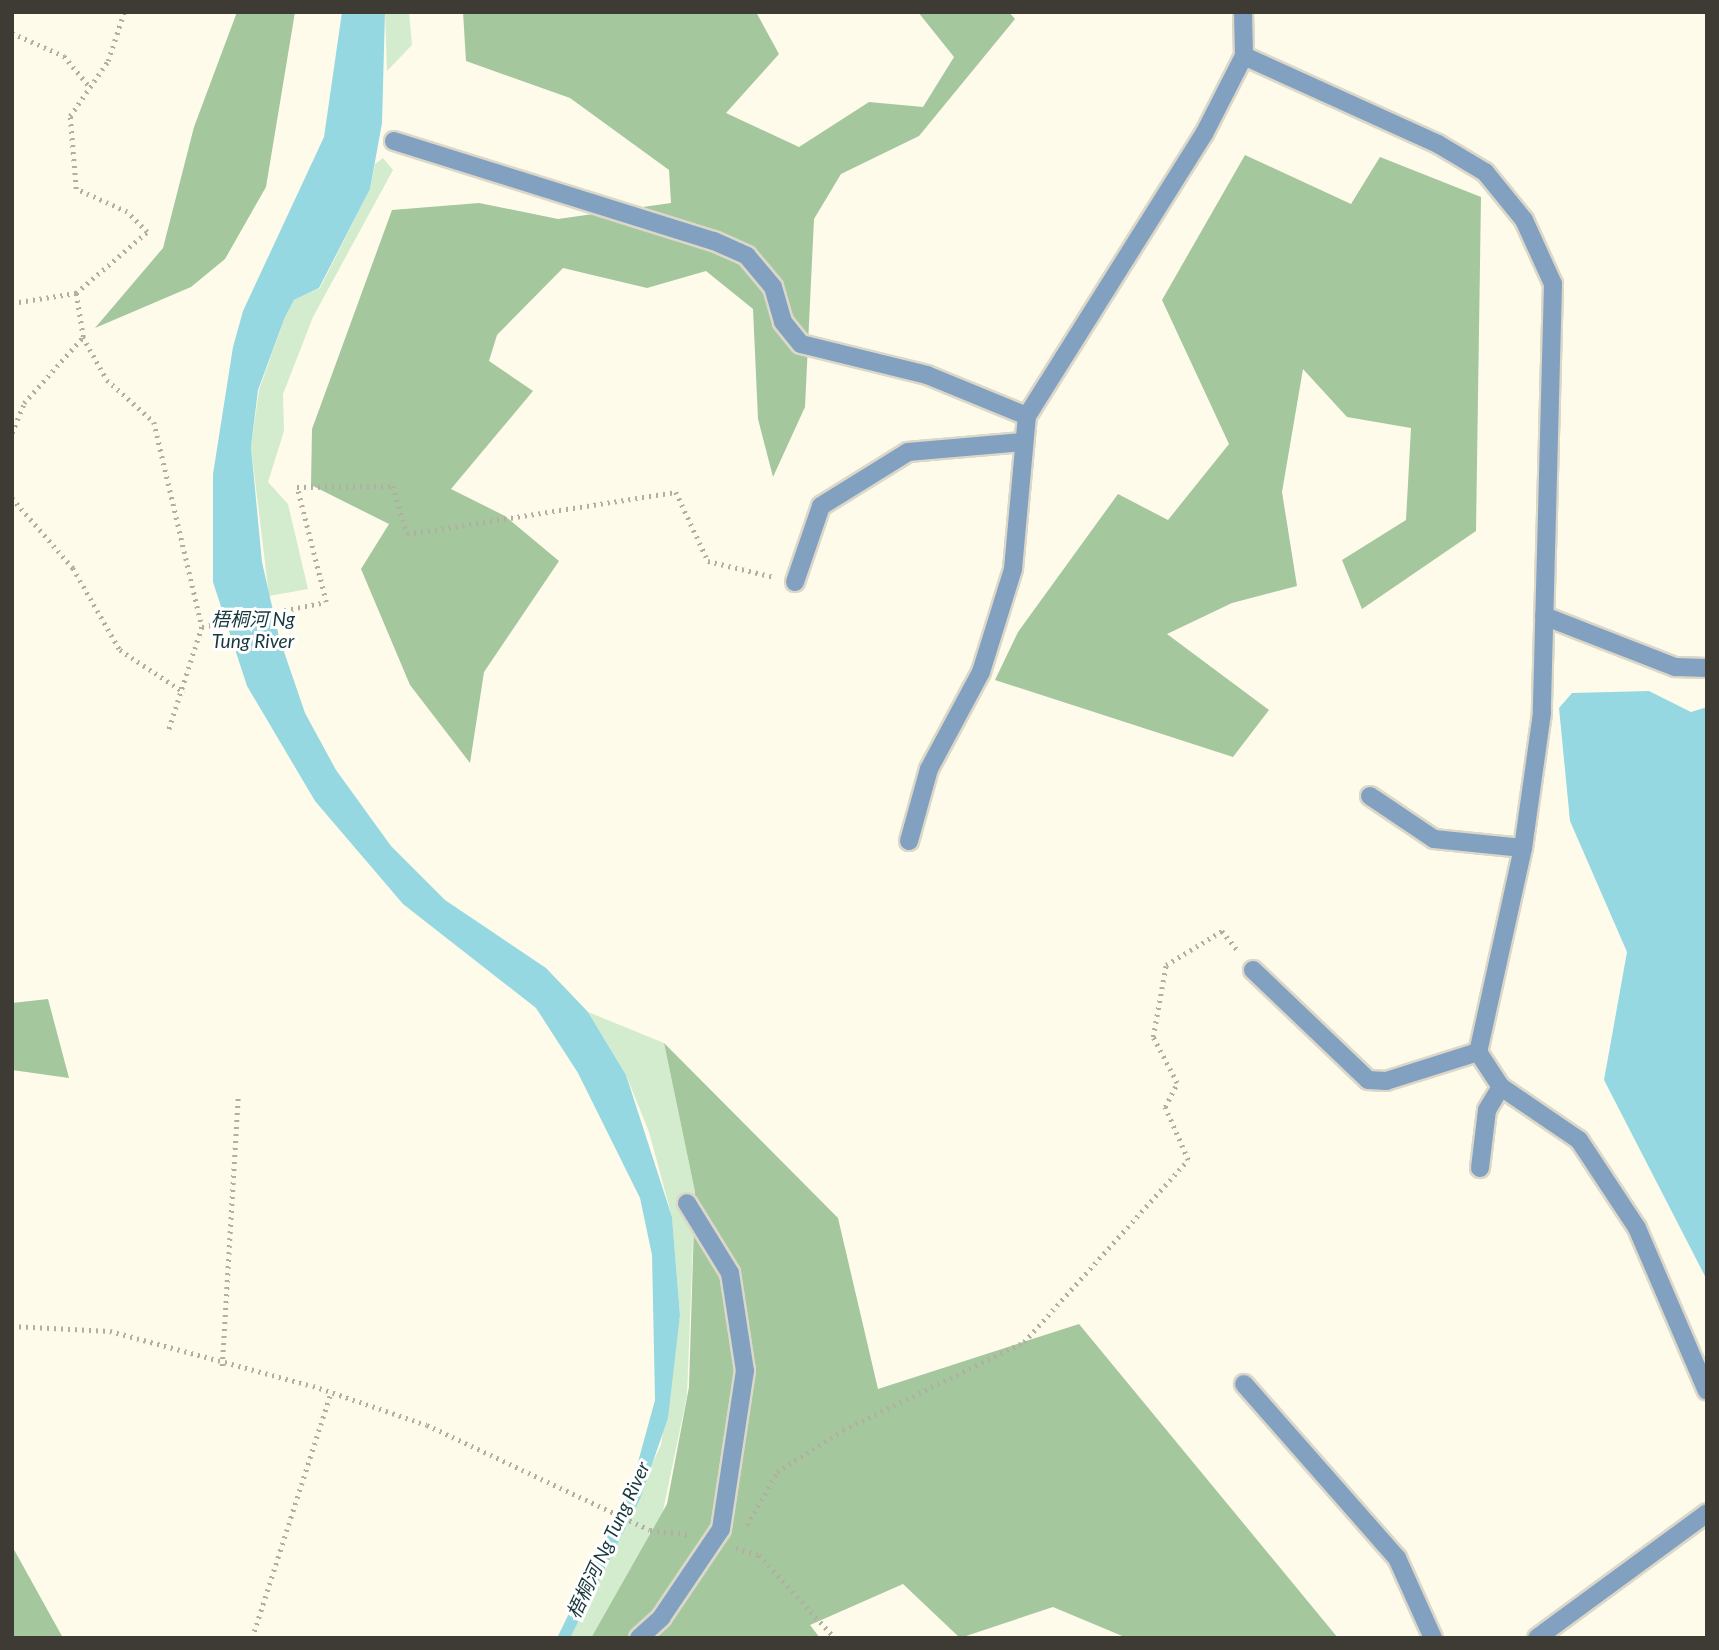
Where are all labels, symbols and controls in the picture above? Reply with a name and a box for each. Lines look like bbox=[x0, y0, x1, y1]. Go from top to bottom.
water label: 梧桐河 Ng Tung River bbox=[211, 608, 295, 652]
water label: 梧桐河 Ng Tung River bbox=[562, 1458, 654, 1622]

